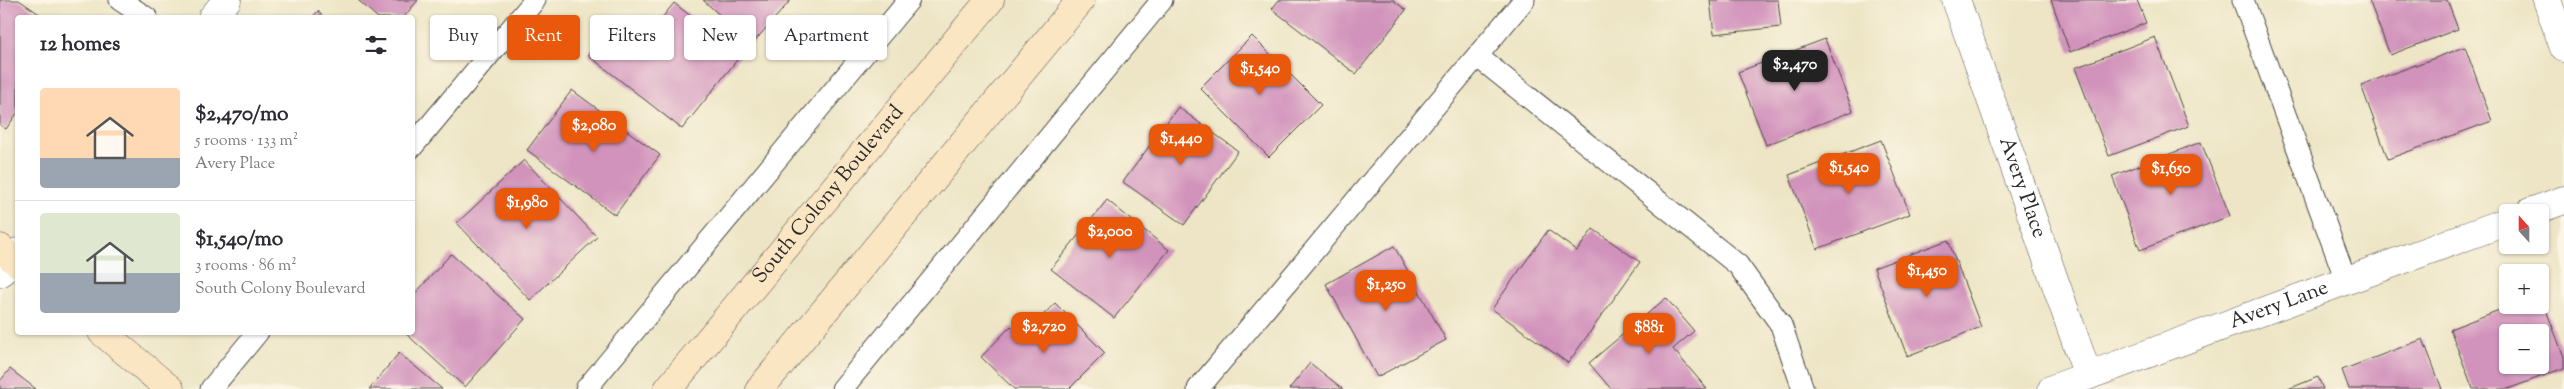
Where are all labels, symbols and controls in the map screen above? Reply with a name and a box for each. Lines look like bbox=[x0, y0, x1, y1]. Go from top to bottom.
chip: Buy bbox=[430, 15, 497, 60]
chip: Rent bbox=[507, 15, 580, 60]
chip: Filters bbox=[590, 15, 674, 60]
chip: New bbox=[684, 15, 756, 60]
chip: Apartment bbox=[766, 15, 887, 60]
text: 12 homes bbox=[40, 30, 120, 60]
icon: filters bbox=[362, 31, 390, 59]
pin: $2,470 bbox=[1754, 49, 1836, 92]
pin: $1,540 bbox=[1219, 54, 1301, 96]
text: $2,470 bbox=[1773, 54, 1817, 77]
text: $1,540 bbox=[1240, 58, 1280, 81]
street label: South Colony Boulevard bbox=[746, 99, 912, 291]
text: $2,470/mo bbox=[195, 100, 289, 130]
icon: home bbox=[80, 108, 140, 168]
pin: $2,080 bbox=[553, 110, 635, 153]
text: $2,080 bbox=[572, 115, 616, 138]
pin: $1,440 bbox=[1140, 124, 1222, 166]
text: $1,440 bbox=[1160, 128, 1202, 151]
text: 5 rooms · 133 m² bbox=[195, 130, 298, 153]
street label: Avery Place bbox=[1990, 133, 2054, 242]
pin: $1,540 bbox=[1808, 152, 1890, 195]
text: Avery Place bbox=[195, 153, 275, 176]
pin: $1,650 bbox=[2130, 154, 2212, 196]
text: $1,540 bbox=[1829, 157, 1869, 180]
text: $1,650 bbox=[2151, 158, 2191, 181]
pin: $1,980 bbox=[486, 188, 568, 230]
text: $1,980 bbox=[506, 192, 548, 215]
north arrow bbox=[2499, 204, 2549, 254]
map controls bbox=[2499, 204, 2549, 374]
pin: $2,000 bbox=[1069, 216, 1151, 259]
text: $2,000 bbox=[1088, 221, 1132, 244]
text: $1,540/mo bbox=[195, 225, 283, 255]
icon: home bbox=[80, 233, 140, 293]
text: 3 rooms · 86 m² bbox=[195, 255, 297, 278]
pin: $1,450 bbox=[1886, 256, 1968, 298]
text: $1,450 bbox=[1907, 260, 1947, 283]
button: + bbox=[2499, 264, 2549, 314]
pin: $1,250 bbox=[1345, 270, 1427, 312]
street label: Avery Lane bbox=[2225, 273, 2333, 337]
text: $1,250 bbox=[1366, 274, 1406, 297]
text: South Colony Boulevard bbox=[195, 278, 365, 301]
pin: $2,720 bbox=[1003, 312, 1085, 354]
pin: $881 bbox=[1619, 312, 1679, 355]
text: $2,720 bbox=[1022, 316, 1066, 339]
text: $881 bbox=[1634, 317, 1664, 340]
button: − bbox=[2499, 324, 2549, 374]

